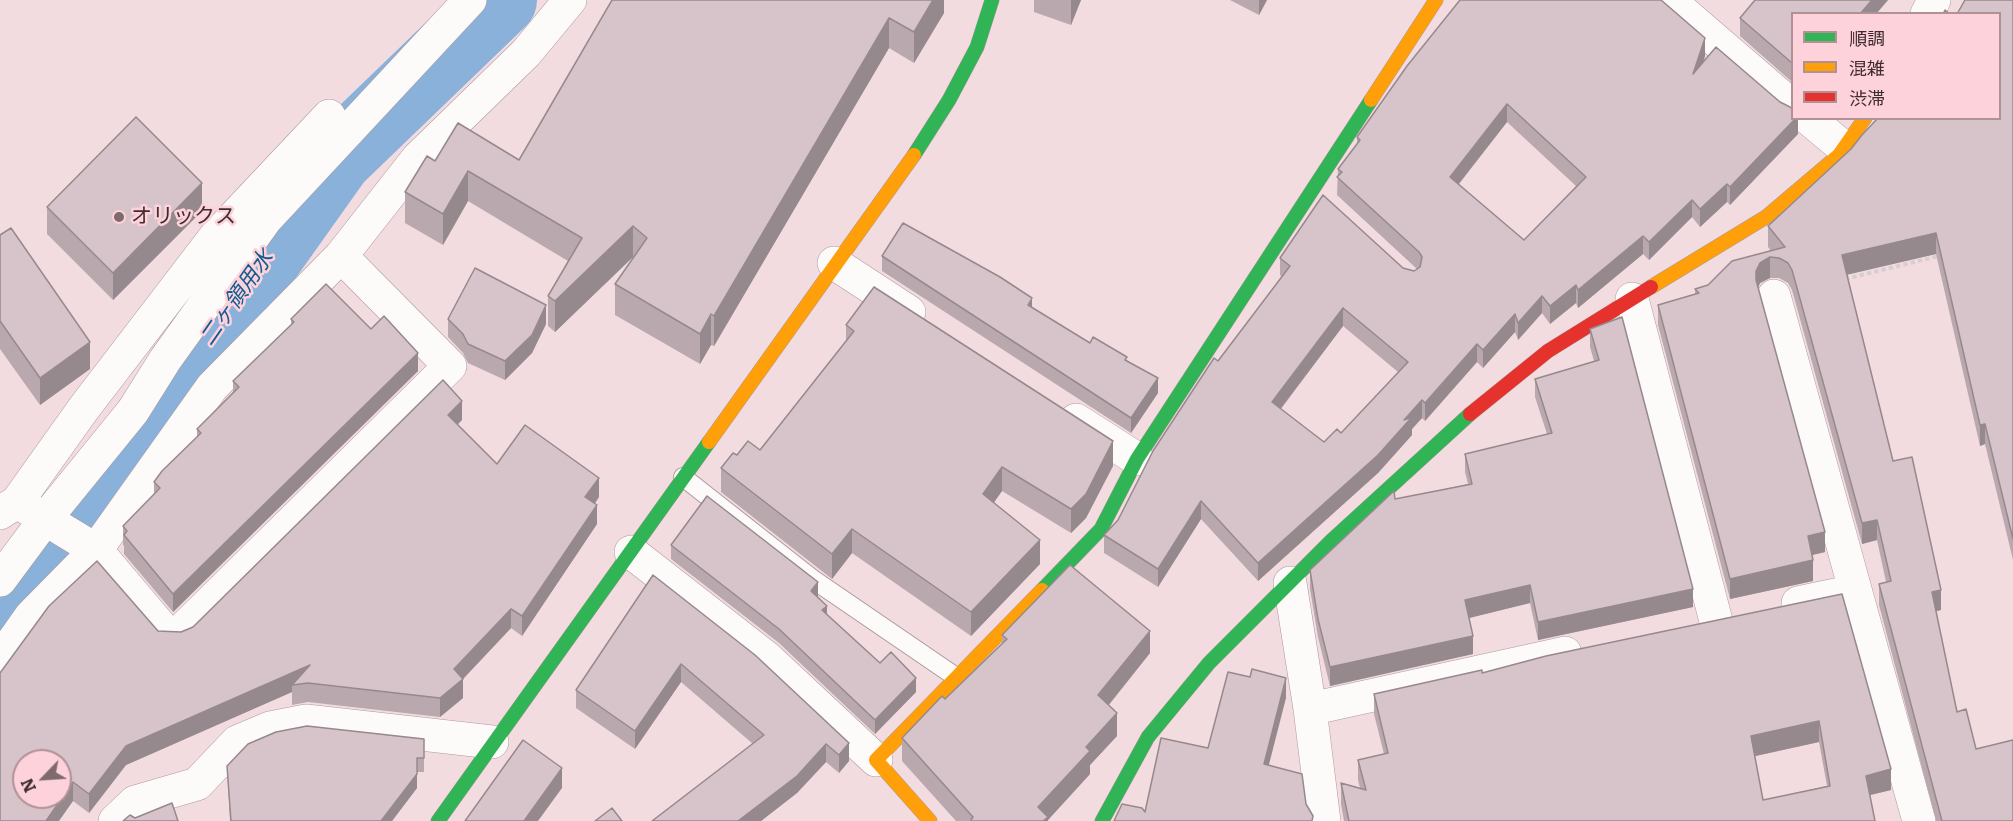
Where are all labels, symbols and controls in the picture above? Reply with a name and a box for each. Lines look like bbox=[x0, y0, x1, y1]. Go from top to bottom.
legend bbox=[1791, 12, 2001, 120]
text: 順調 bbox=[1849, 24, 1885, 51]
text: 混雑 bbox=[1849, 54, 1885, 81]
text: 渋滞 bbox=[1849, 84, 1885, 111]
place label: オリックス bbox=[131, 204, 236, 230]
marker: オリックス bbox=[112, 210, 126, 224]
water label: 二ヶ領用水 bbox=[195, 245, 279, 351]
north arrow bbox=[12, 749, 72, 809]
text: N bbox=[14, 775, 41, 797]

